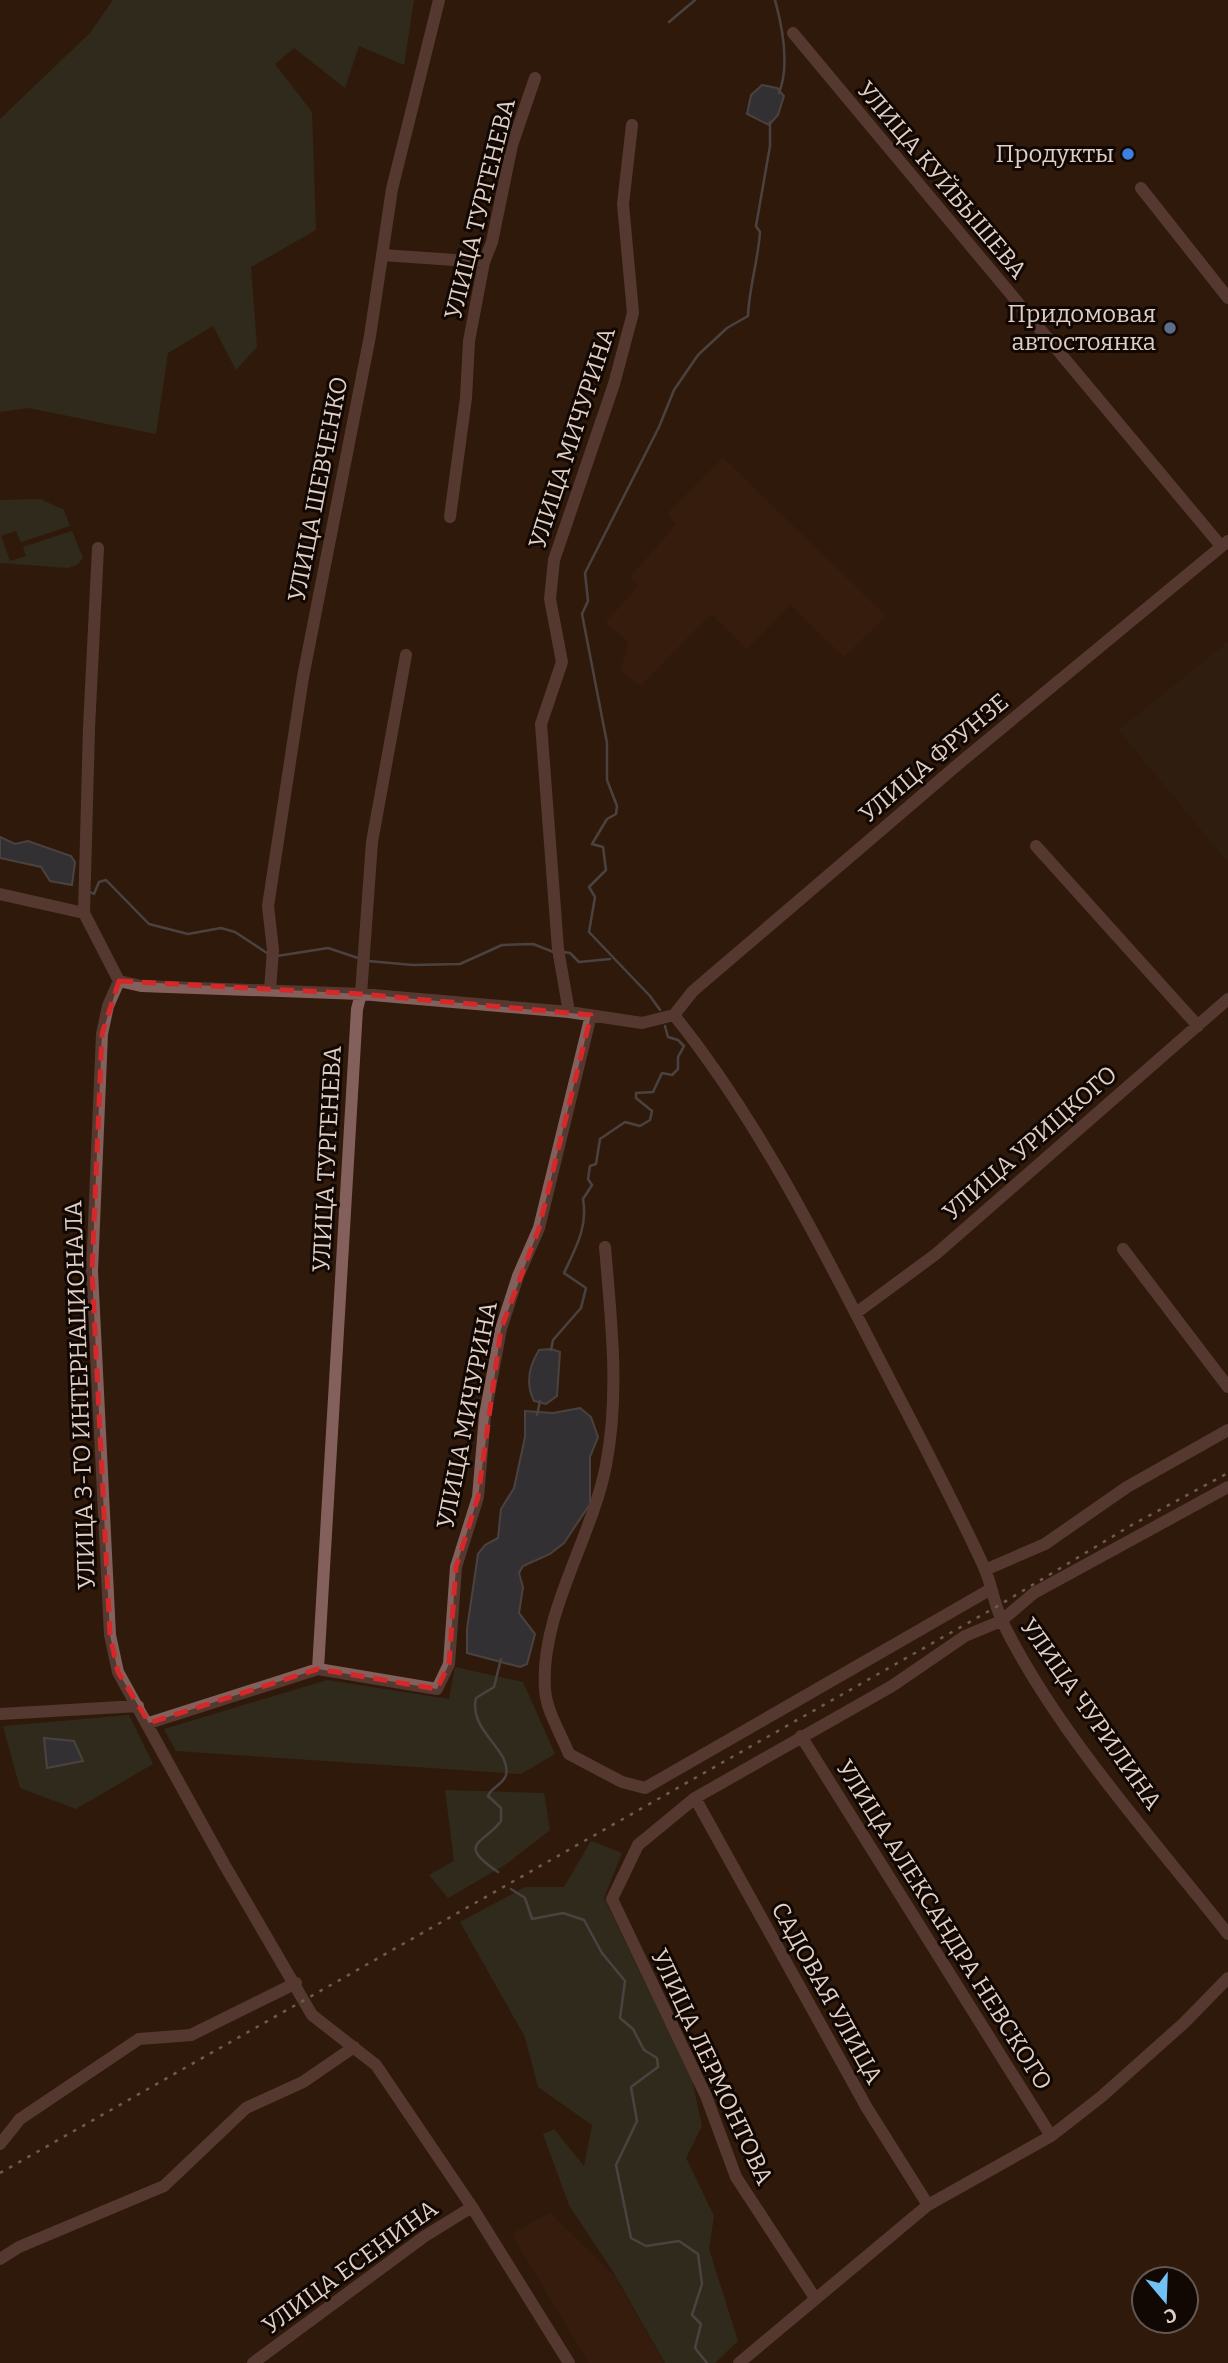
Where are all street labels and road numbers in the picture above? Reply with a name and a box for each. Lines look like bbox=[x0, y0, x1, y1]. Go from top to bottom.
street label: УЛИЦА КУЙБЫШЕВА bbox=[851, 76, 1033, 284]
street label: УЛИЦА ТУРГЕНЕВА bbox=[439, 96, 521, 322]
street label: УЛИЦА МИЧУРИНА bbox=[523, 324, 621, 552]
street label: УЛИЦА ШЕВЧЕНКО bbox=[282, 374, 354, 604]
street label: УЛИЦА ФРУНЗЕ bbox=[854, 688, 1014, 828]
street label: УЛИЦА ТУРГЕНЕВА bbox=[307, 1045, 347, 1273]
street label: УЛИЦА УРИЦКОГО bbox=[937, 1060, 1123, 1226]
street label: УЛИЦА 3-ГО ИНТЕРНАЦИОНАЛА bbox=[59, 1200, 101, 1590]
street label: УЛИЦА МИЧУРИНА bbox=[431, 1299, 503, 1531]
street label: УЛИЦА ЧУРИЛИНА bbox=[1014, 1613, 1168, 1815]
street label: УЛИЦА АЛЕКСАНДРА НЕВСКОГО bbox=[830, 1755, 1058, 2095]
street label: САДОВАЯ УЛИЦА bbox=[765, 1897, 889, 2089]
street label: УЛИЦА ЛЕРМОНТОВА bbox=[645, 1945, 779, 2189]
street label: УЛИЦА ЕСЕНИНА bbox=[257, 2194, 443, 2340]

